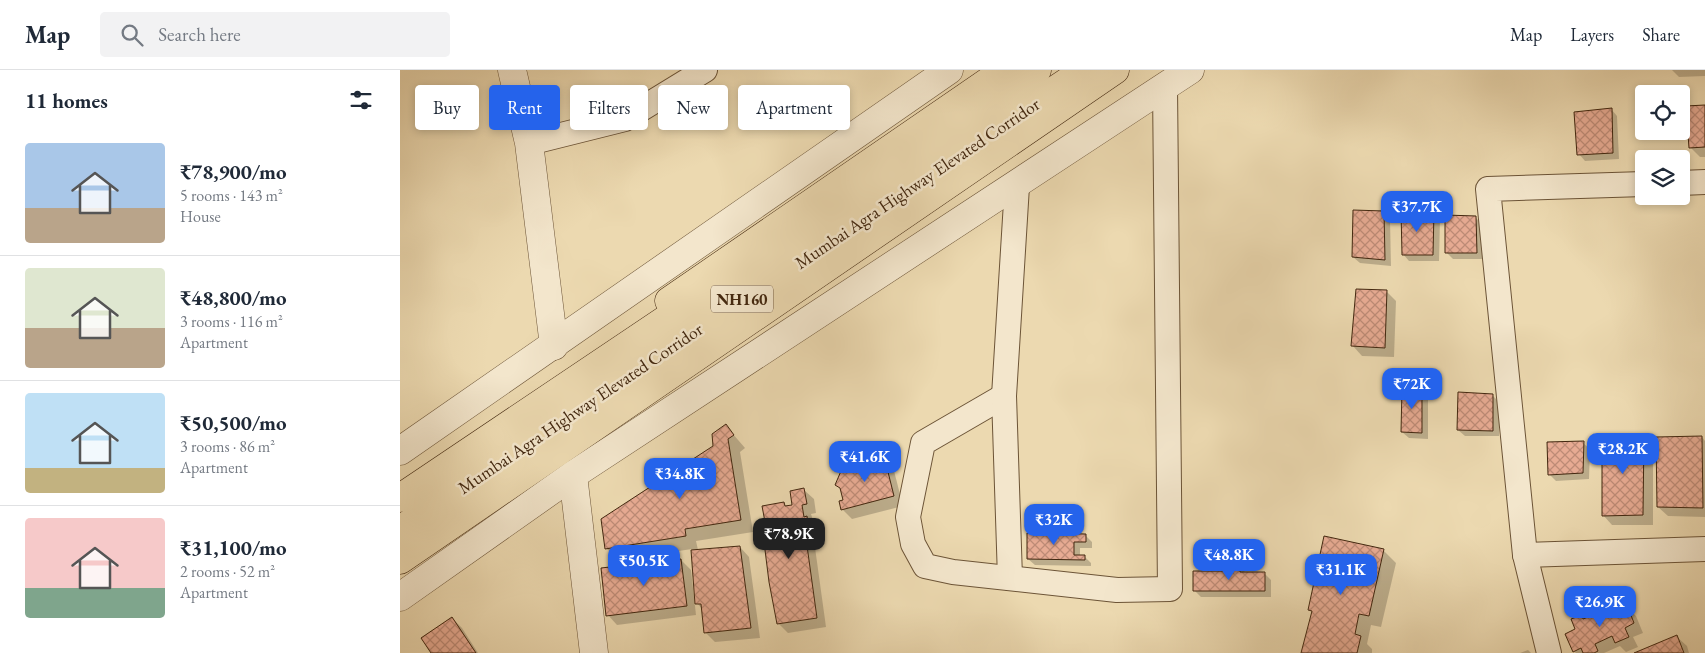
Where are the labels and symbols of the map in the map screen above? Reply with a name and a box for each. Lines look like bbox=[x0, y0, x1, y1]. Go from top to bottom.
street label: Mumbai Agra Highway Elevated Corridor bbox=[790, 92, 1044, 274]
pin: ₹37.7K bbox=[1376, 190, 1458, 233]
road number: NH160 bbox=[711, 285, 773, 312]
street label: Mumbai Agra Highway Elevated Corridor bbox=[453, 317, 707, 499]
pin: ₹72K bbox=[1382, 368, 1442, 410]
pin: ₹28.2K bbox=[1582, 432, 1664, 475]
pin: ₹41.6K bbox=[824, 440, 906, 483]
pin: ₹34.8K bbox=[639, 458, 721, 500]
pin: ₹32K bbox=[1024, 504, 1084, 546]
pin: ₹78.9K bbox=[748, 518, 830, 560]
pin: ₹48.8K bbox=[1188, 538, 1270, 581]
pin: ₹50.5K bbox=[603, 544, 685, 587]
pin: ₹31.1K bbox=[1300, 554, 1382, 596]
pin: ₹26.9K bbox=[1559, 586, 1641, 628]

